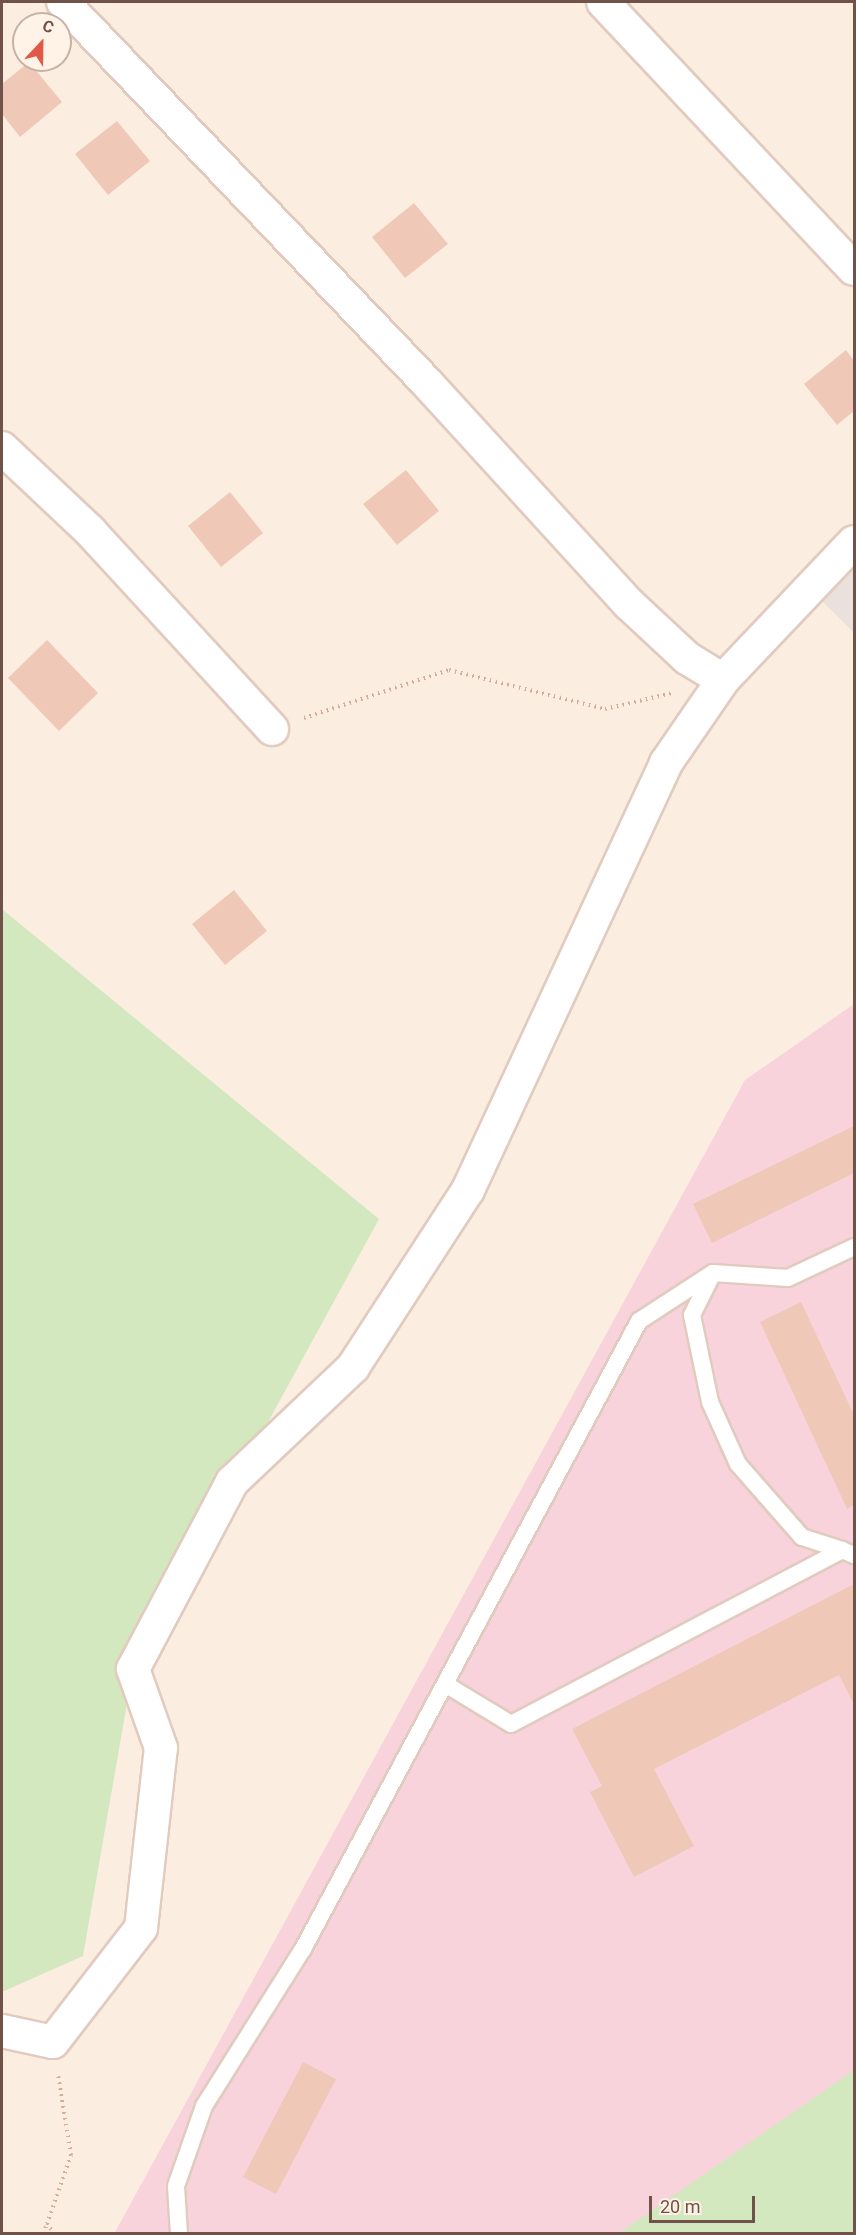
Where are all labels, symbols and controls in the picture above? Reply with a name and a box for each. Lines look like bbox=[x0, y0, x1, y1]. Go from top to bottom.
north arrow bbox=[12, 12, 72, 72]
text: С bbox=[40, 16, 57, 37]
scale bar bbox=[652, 2184, 758, 2222]
text: 20 m bbox=[660, 2196, 700, 2217]

